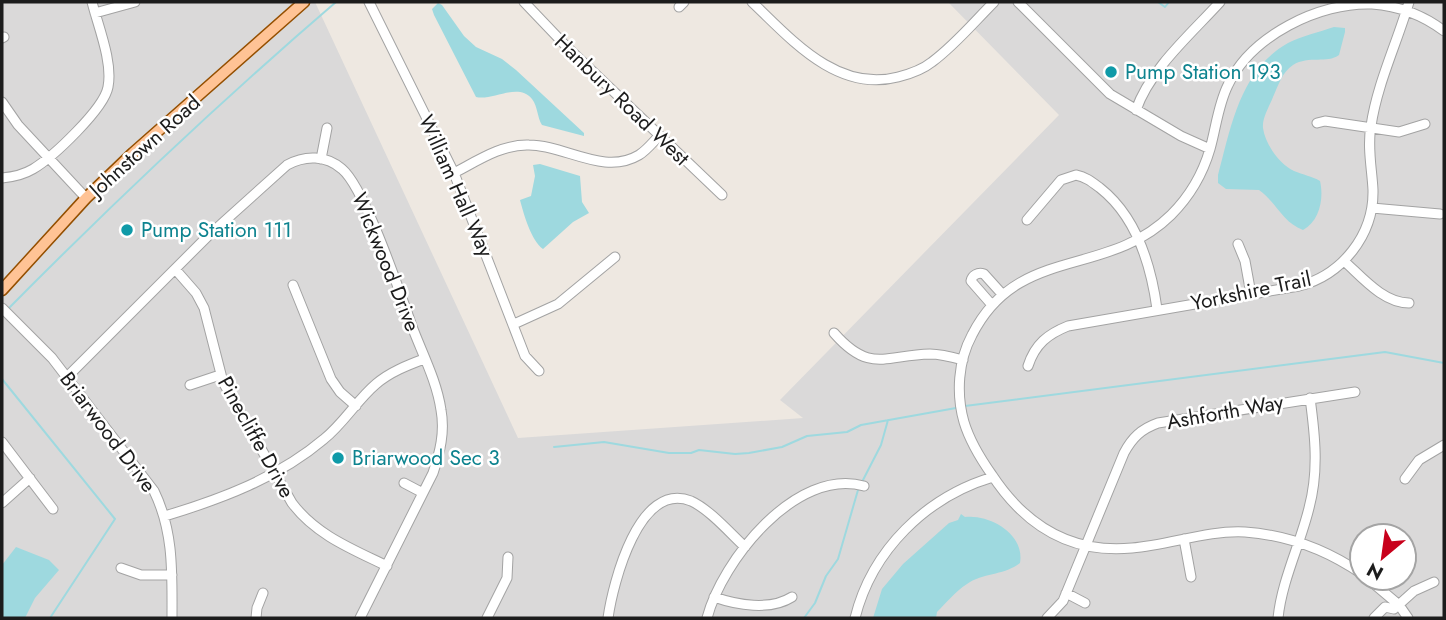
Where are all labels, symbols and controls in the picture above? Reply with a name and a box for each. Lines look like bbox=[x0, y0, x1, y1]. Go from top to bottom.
street label: Hanbury Road West bbox=[548, 28, 696, 172]
place label: Pump Station 193 bbox=[1125, 57, 1281, 87]
marker: Pump Station 193 bbox=[1103, 64, 1119, 80]
street label: Johnstown Road bbox=[81, 88, 207, 206]
street label: William Hall Way bbox=[411, 110, 501, 263]
street label: Wickwood Drive bbox=[344, 188, 428, 336]
place label: Pump Station 111 bbox=[141, 215, 292, 245]
marker: Pump Station 111 bbox=[119, 222, 135, 238]
street label: Yorkshire Trail bbox=[1188, 264, 1314, 318]
street label: Briarwood Drive bbox=[53, 365, 163, 499]
street label: Pinecliffe Drive bbox=[210, 371, 302, 503]
street label: Ashforth Way bbox=[1164, 387, 1287, 437]
place label: Briarwood Sec 3 bbox=[352, 443, 500, 473]
marker: Briarwood Sec 3 bbox=[330, 450, 346, 466]
north arrow bbox=[1348, 522, 1418, 592]
text: N bbox=[1362, 556, 1388, 587]

